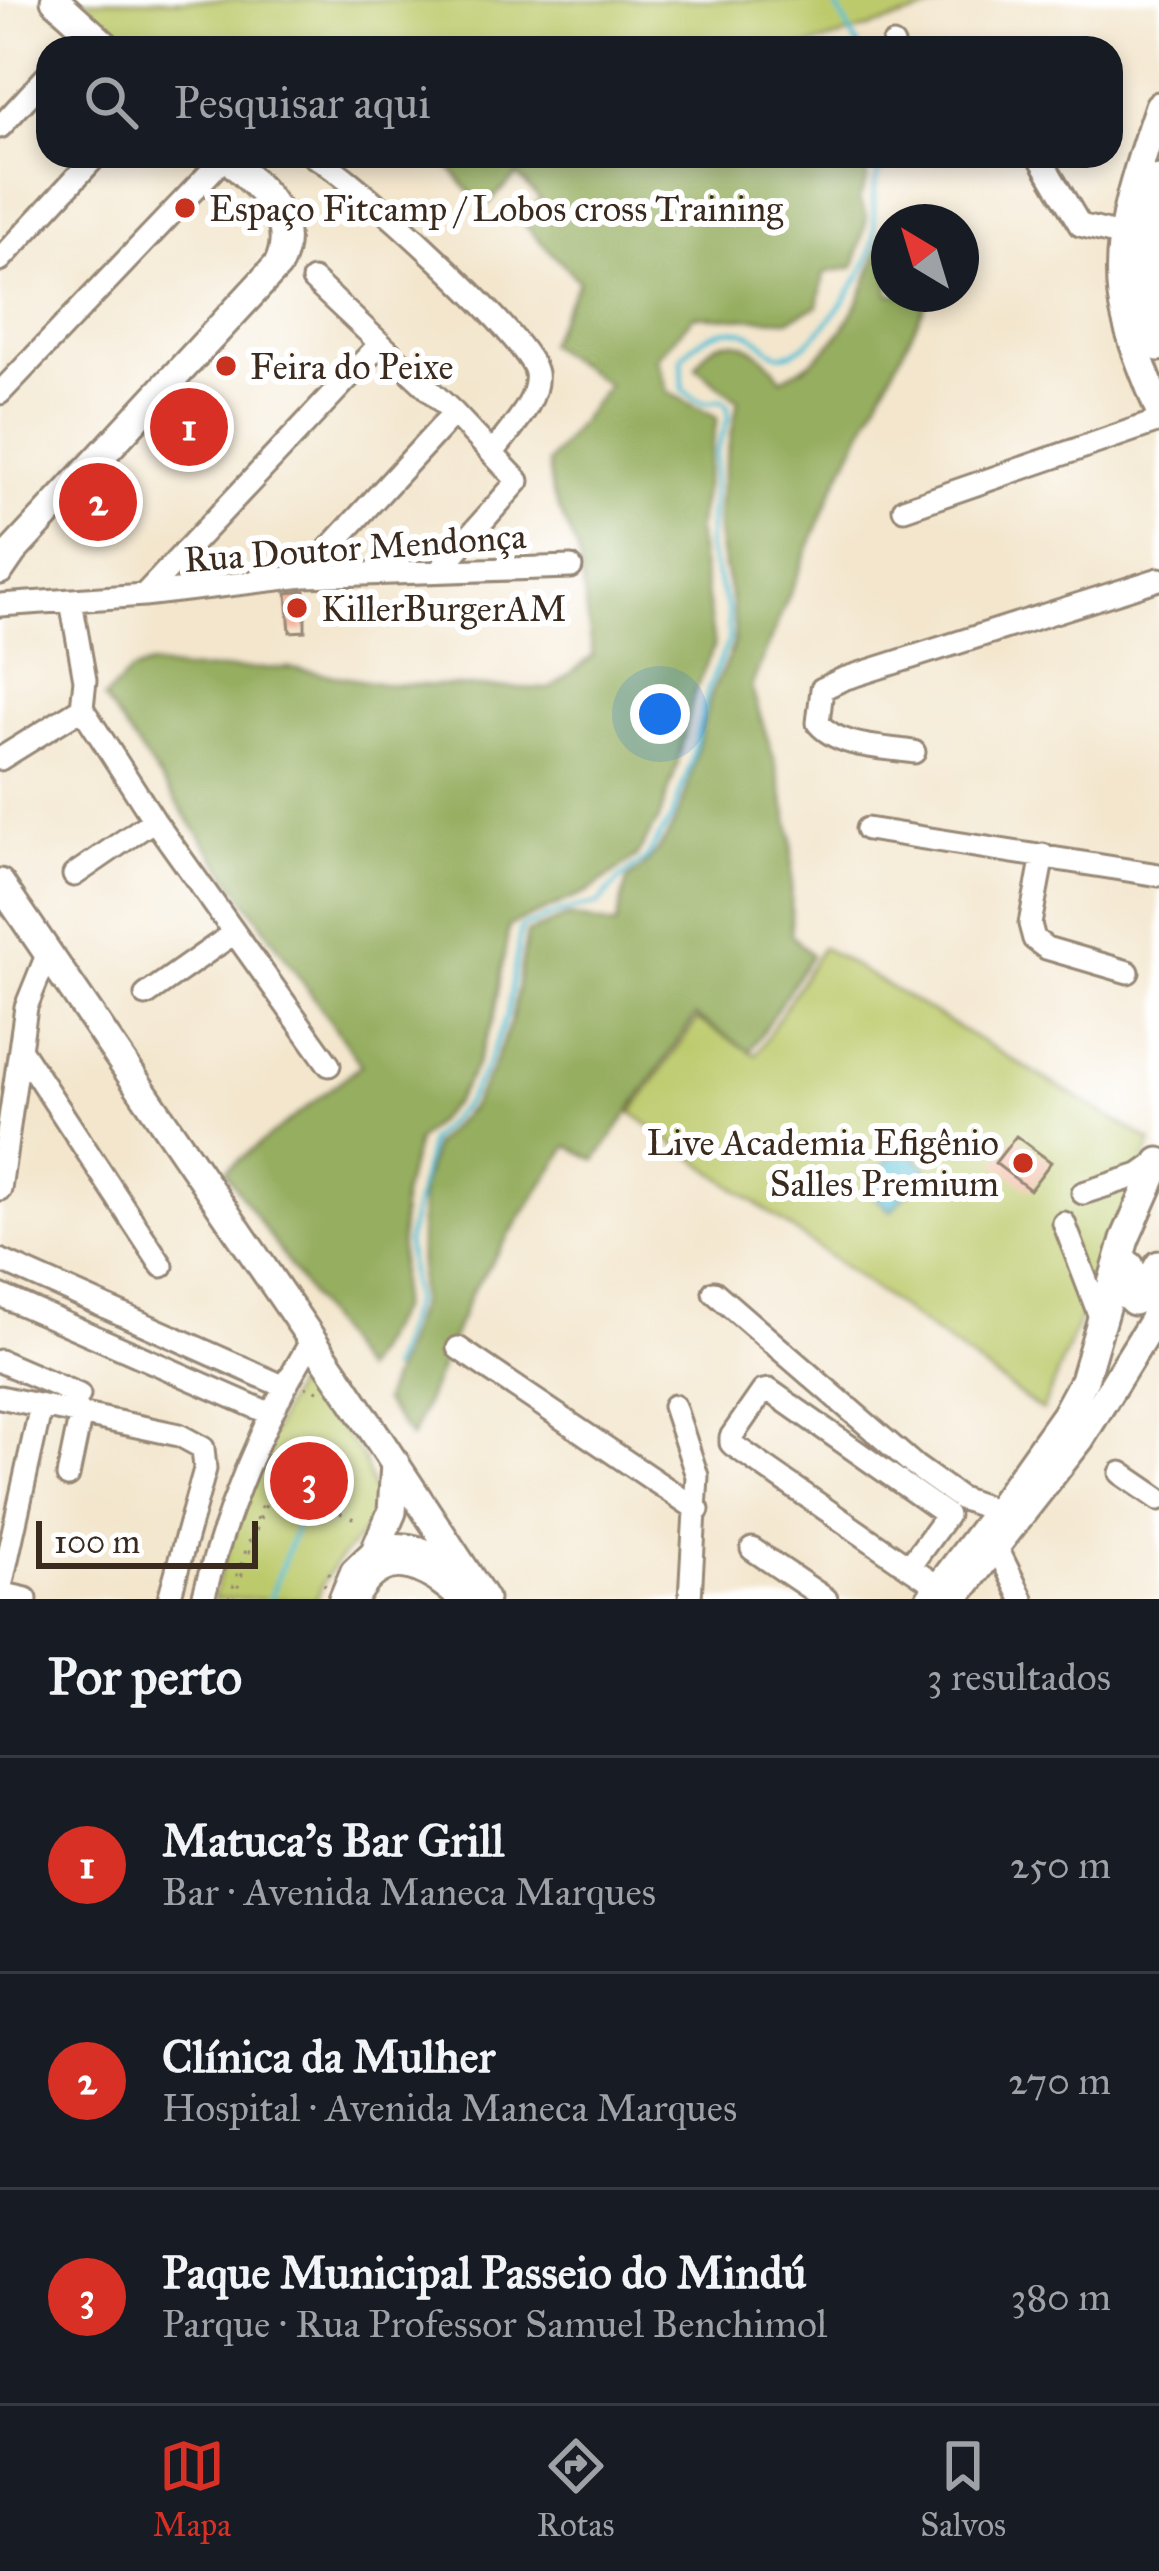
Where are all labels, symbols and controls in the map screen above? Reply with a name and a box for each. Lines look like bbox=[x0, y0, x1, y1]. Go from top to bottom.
search box bbox=[36, 36, 1123, 168]
icon: search bbox=[78, 69, 144, 135]
text: Pesquisar aqui bbox=[174, 75, 431, 130]
place label: Espaço Fitcamp / Lobos cross Training bbox=[209, 187, 783, 231]
marker: Espaço Fitcamp / Lobos cross Training bbox=[172, 195, 198, 221]
north arrow bbox=[871, 204, 979, 312]
place label: Feira do Peixe bbox=[250, 345, 454, 389]
marker: Feira do Peixe bbox=[213, 353, 239, 379]
pin: 1 bbox=[150, 382, 228, 472]
pin: 2 bbox=[59, 457, 137, 547]
street label: Rua Doutor Mendonça bbox=[182, 514, 528, 582]
place label: KillerBurgerAM bbox=[321, 587, 566, 631]
marker: KillerBurgerAM bbox=[284, 595, 310, 621]
your location bbox=[630, 684, 690, 744]
place label: Live Academia Efigênio Salles Premium bbox=[647, 1121, 999, 1206]
marker: Live Academia Efigênio Salles Premium bbox=[1010, 1150, 1036, 1176]
pin: 3 bbox=[270, 1436, 348, 1526]
scale bar bbox=[36, 1515, 258, 1568]
text: 100 m bbox=[54, 1522, 140, 1562]
text: Por perto bbox=[48, 1646, 242, 1708]
text: 3 resultados bbox=[927, 1653, 1111, 1701]
text: Matuca's Bar Grill bbox=[162, 1813, 504, 1868]
text: 1 bbox=[79, 1841, 95, 1889]
text: 250 m bbox=[1010, 1841, 1111, 1889]
text: Bar · Avenida Maneca Marques bbox=[162, 1868, 656, 1916]
text: Clínica da Mulher bbox=[162, 2029, 495, 2084]
text: 2 bbox=[77, 2057, 97, 2105]
text: 270 m bbox=[1008, 2057, 1111, 2105]
text: Hospital · Avenida Maneca Marques bbox=[162, 2084, 737, 2132]
text: Paque Municipal Passeio do Mindú bbox=[162, 2245, 806, 2300]
text: 3 bbox=[79, 2273, 95, 2321]
text: 380 m bbox=[1011, 2273, 1111, 2321]
text: Parque · Rua Professor Samuel Benchimol bbox=[162, 2300, 827, 2348]
tab: Mapa bbox=[153, 2433, 231, 2545]
tab: Rotas bbox=[537, 2433, 614, 2545]
tab: Salvos bbox=[920, 2433, 1006, 2545]

